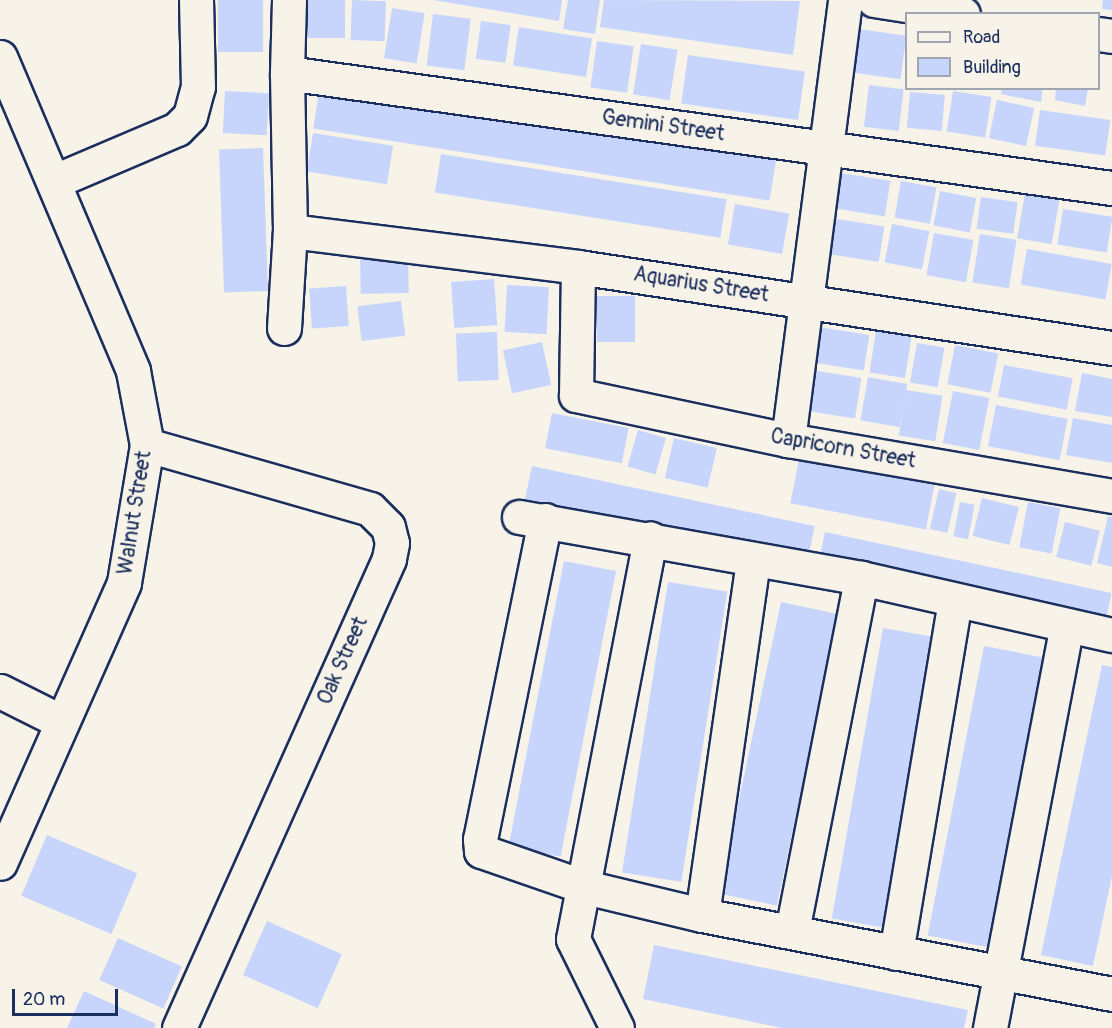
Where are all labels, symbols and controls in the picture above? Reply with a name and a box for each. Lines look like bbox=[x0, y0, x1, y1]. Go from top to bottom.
legend bbox=[905, 12, 1100, 90]
text: Road bbox=[963, 26, 1000, 49]
text: Building bbox=[963, 56, 1021, 79]
street label: Gemini Street bbox=[600, 105, 726, 147]
street label: Aquarius Street bbox=[632, 262, 770, 308]
street label: Capricorn Street bbox=[769, 424, 917, 474]
street label: Walnut Street bbox=[113, 449, 157, 577]
street label: Oak Street bbox=[313, 613, 373, 709]
scale bar bbox=[15, 977, 122, 1015]
text: 20 m bbox=[23, 988, 65, 1011]

